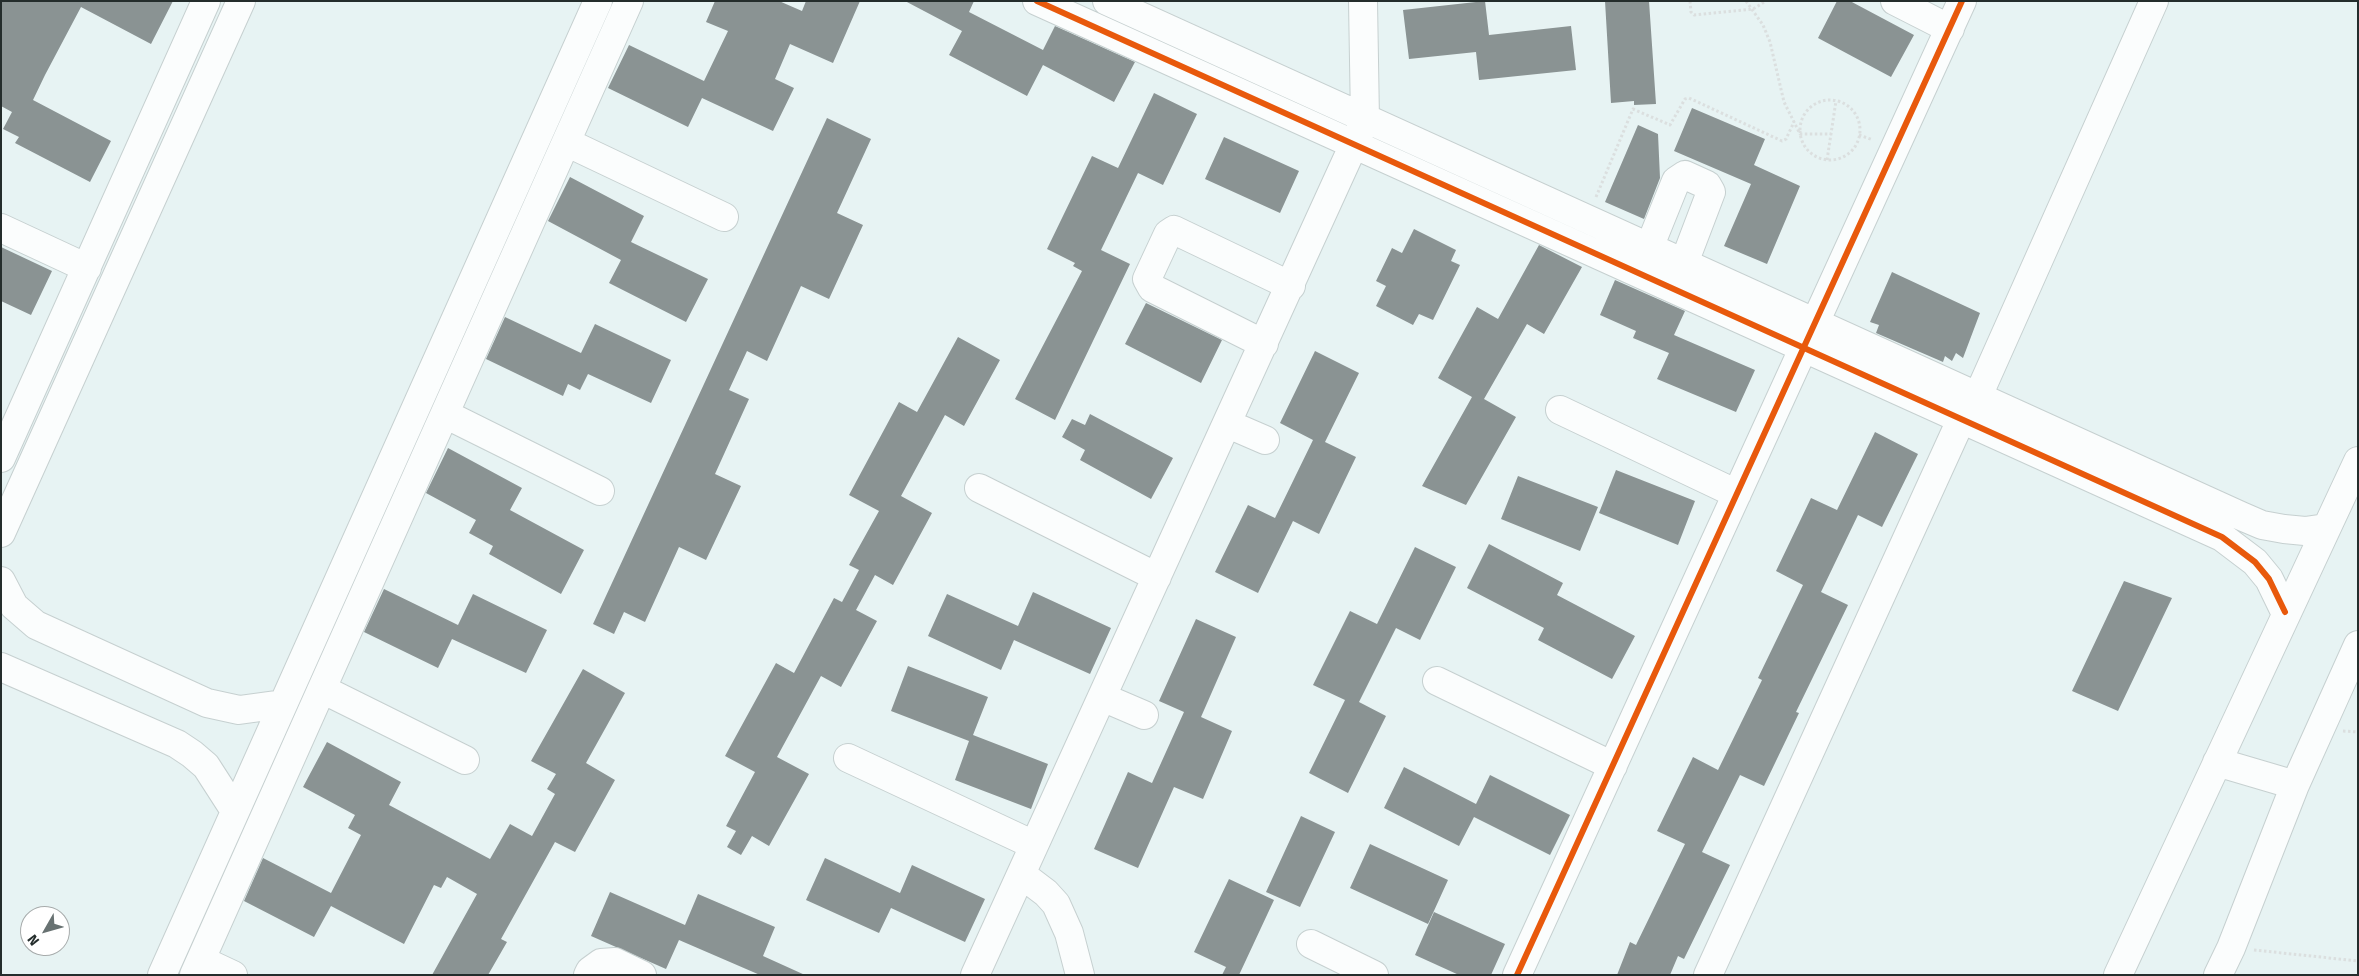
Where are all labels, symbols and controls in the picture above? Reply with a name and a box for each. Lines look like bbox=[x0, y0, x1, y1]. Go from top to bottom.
north arrow bbox=[20, 906, 70, 956]
text: N bbox=[24, 931, 43, 949]

